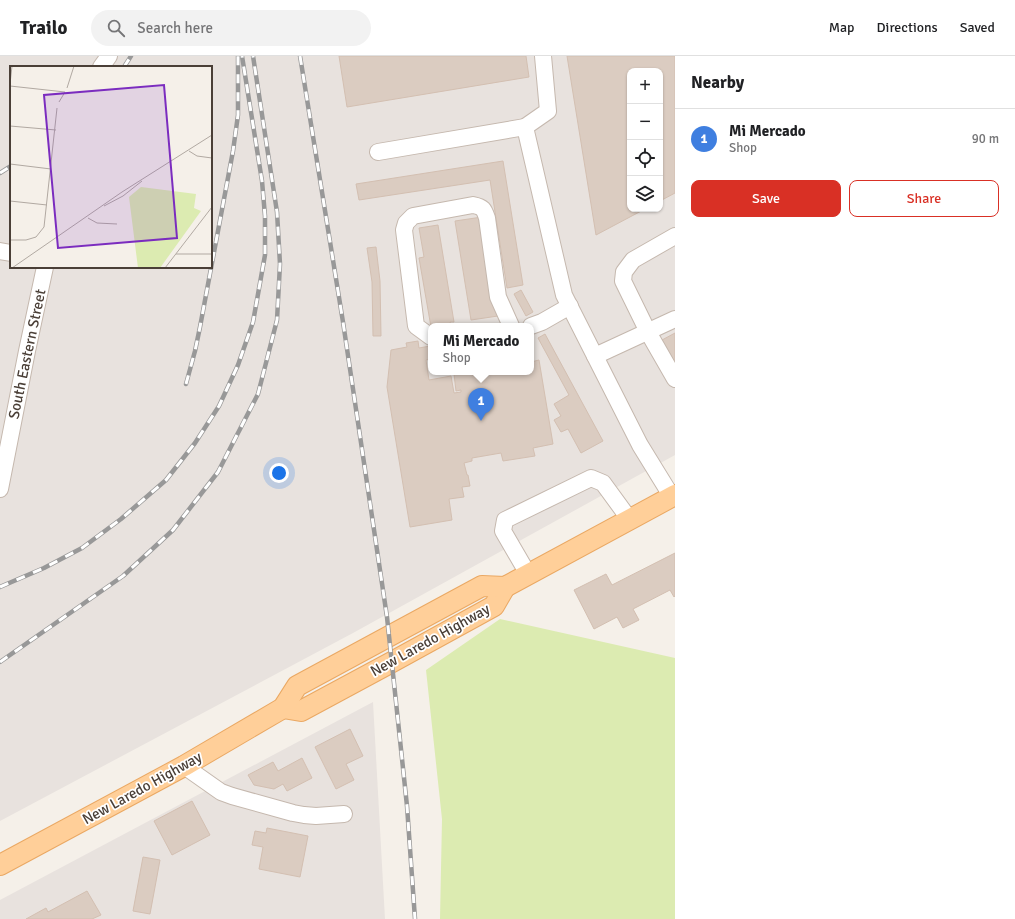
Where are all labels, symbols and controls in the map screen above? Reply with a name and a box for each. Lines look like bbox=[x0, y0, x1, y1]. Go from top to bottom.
search box bbox=[91, 10, 371, 46]
text: Trailo bbox=[20, 16, 67, 40]
icon: search bbox=[105, 17, 127, 39]
text: Search here bbox=[137, 19, 213, 37]
text: Map bbox=[829, 19, 855, 36]
text: Directions bbox=[877, 19, 938, 36]
text: Saved bbox=[960, 19, 995, 36]
inset map bbox=[10, 66, 212, 268]
map controls bbox=[627, 68, 663, 212]
button: + bbox=[627, 68, 663, 104]
text: Nearby bbox=[691, 72, 744, 93]
button: − bbox=[627, 104, 663, 140]
text: Mi Mercado bbox=[729, 122, 806, 140]
text: 1 bbox=[700, 131, 708, 147]
text: 90 m bbox=[972, 131, 999, 147]
button: locate bbox=[627, 140, 663, 176]
text: Shop bbox=[729, 140, 757, 156]
button: layers bbox=[627, 176, 663, 212]
button: Save bbox=[691, 180, 841, 217]
button: Share bbox=[849, 180, 999, 217]
street label: South Eastern Street bbox=[4, 287, 50, 421]
popup bbox=[428, 323, 534, 375]
text: Mi Mercado bbox=[443, 332, 519, 350]
text: Shop bbox=[443, 350, 471, 366]
pin: 1 bbox=[468, 388, 494, 421]
your location bbox=[269, 463, 289, 483]
street label: New Laredo Highway bbox=[367, 600, 493, 680]
street label: New Laredo Highway bbox=[79, 748, 205, 828]

